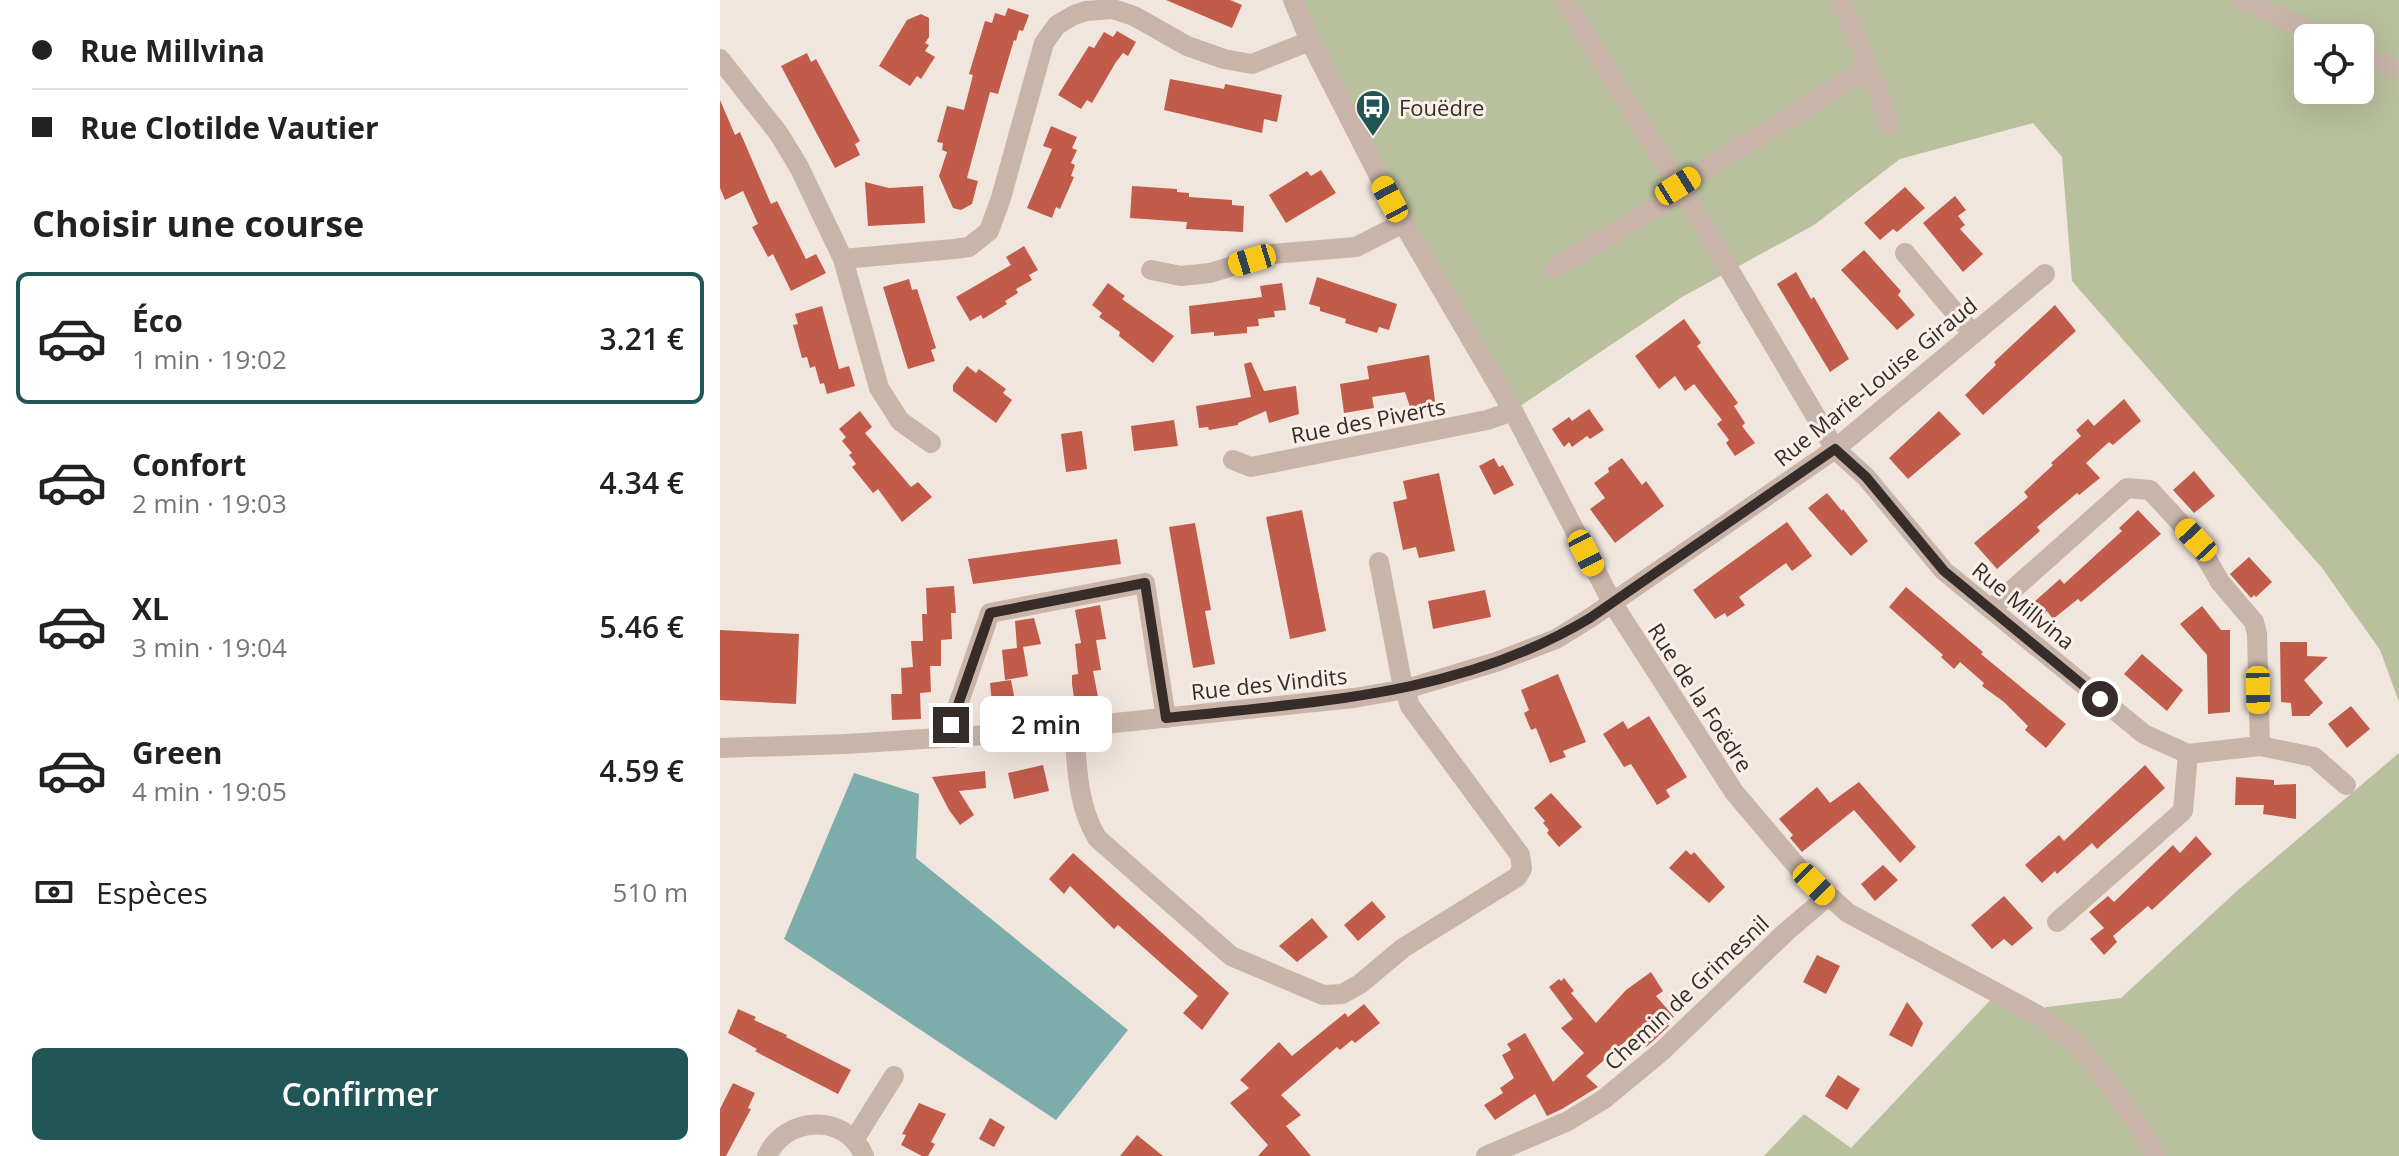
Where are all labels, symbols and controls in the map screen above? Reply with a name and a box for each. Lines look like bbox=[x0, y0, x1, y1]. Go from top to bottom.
map controls bbox=[2294, 24, 2374, 104]
button: locate bbox=[2294, 24, 2374, 104]
text: Rue Millvina bbox=[80, 30, 265, 71]
bus stop icon: Fouëdre bbox=[1354, 88, 1392, 138]
place label: Fouëdre bbox=[1399, 92, 1484, 122]
text: Rue Clotilde Vautier bbox=[80, 107, 379, 148]
car bbox=[1651, 163, 1705, 209]
car bbox=[1368, 172, 1412, 226]
text: Choisir une course bbox=[32, 199, 364, 248]
car bbox=[1226, 242, 1278, 278]
street label: Rue Marie-Louise Giraud bbox=[1767, 290, 1983, 472]
text: Éco bbox=[132, 300, 183, 341]
icon: car bbox=[36, 302, 108, 374]
text: 3.21 € bbox=[599, 318, 684, 359]
text: 1 min · 19:02 bbox=[132, 341, 287, 377]
street label: Rue des Piverts bbox=[1288, 390, 1448, 450]
text: Confort bbox=[132, 444, 246, 485]
icon: car bbox=[36, 446, 108, 518]
text: 4.34 € bbox=[599, 462, 684, 503]
text: 2 min · 19:03 bbox=[132, 485, 287, 521]
car bbox=[2171, 514, 2221, 566]
car bbox=[1564, 526, 1608, 580]
street label: Rue Millvina bbox=[1966, 554, 2082, 656]
text: XL bbox=[132, 588, 169, 629]
icon: car bbox=[36, 590, 108, 662]
text: 5.46 € bbox=[599, 606, 684, 647]
street label: Rue de la Foëdre bbox=[1642, 617, 1760, 777]
text: 3 min · 19:04 bbox=[132, 629, 287, 665]
street label: Rue des Vindits bbox=[1190, 660, 1348, 706]
car bbox=[2246, 666, 2270, 714]
route start bbox=[2082, 681, 2118, 717]
callout: 2 min bbox=[979, 697, 1111, 753]
text: 2 min bbox=[1011, 706, 1081, 742]
route end bbox=[933, 707, 969, 743]
text: Green bbox=[132, 732, 223, 773]
icon: car bbox=[36, 734, 108, 806]
text: 4.59 € bbox=[599, 750, 684, 791]
text: 4 min · 19:05 bbox=[132, 773, 287, 809]
car bbox=[1789, 859, 1839, 909]
icon: cash bbox=[32, 870, 76, 914]
text: Espèces bbox=[96, 872, 208, 913]
text: 510 m bbox=[613, 874, 688, 910]
street label: Chemin de Grimesnil bbox=[1597, 908, 1775, 1076]
button: Confirmer bbox=[32, 1048, 688, 1140]

